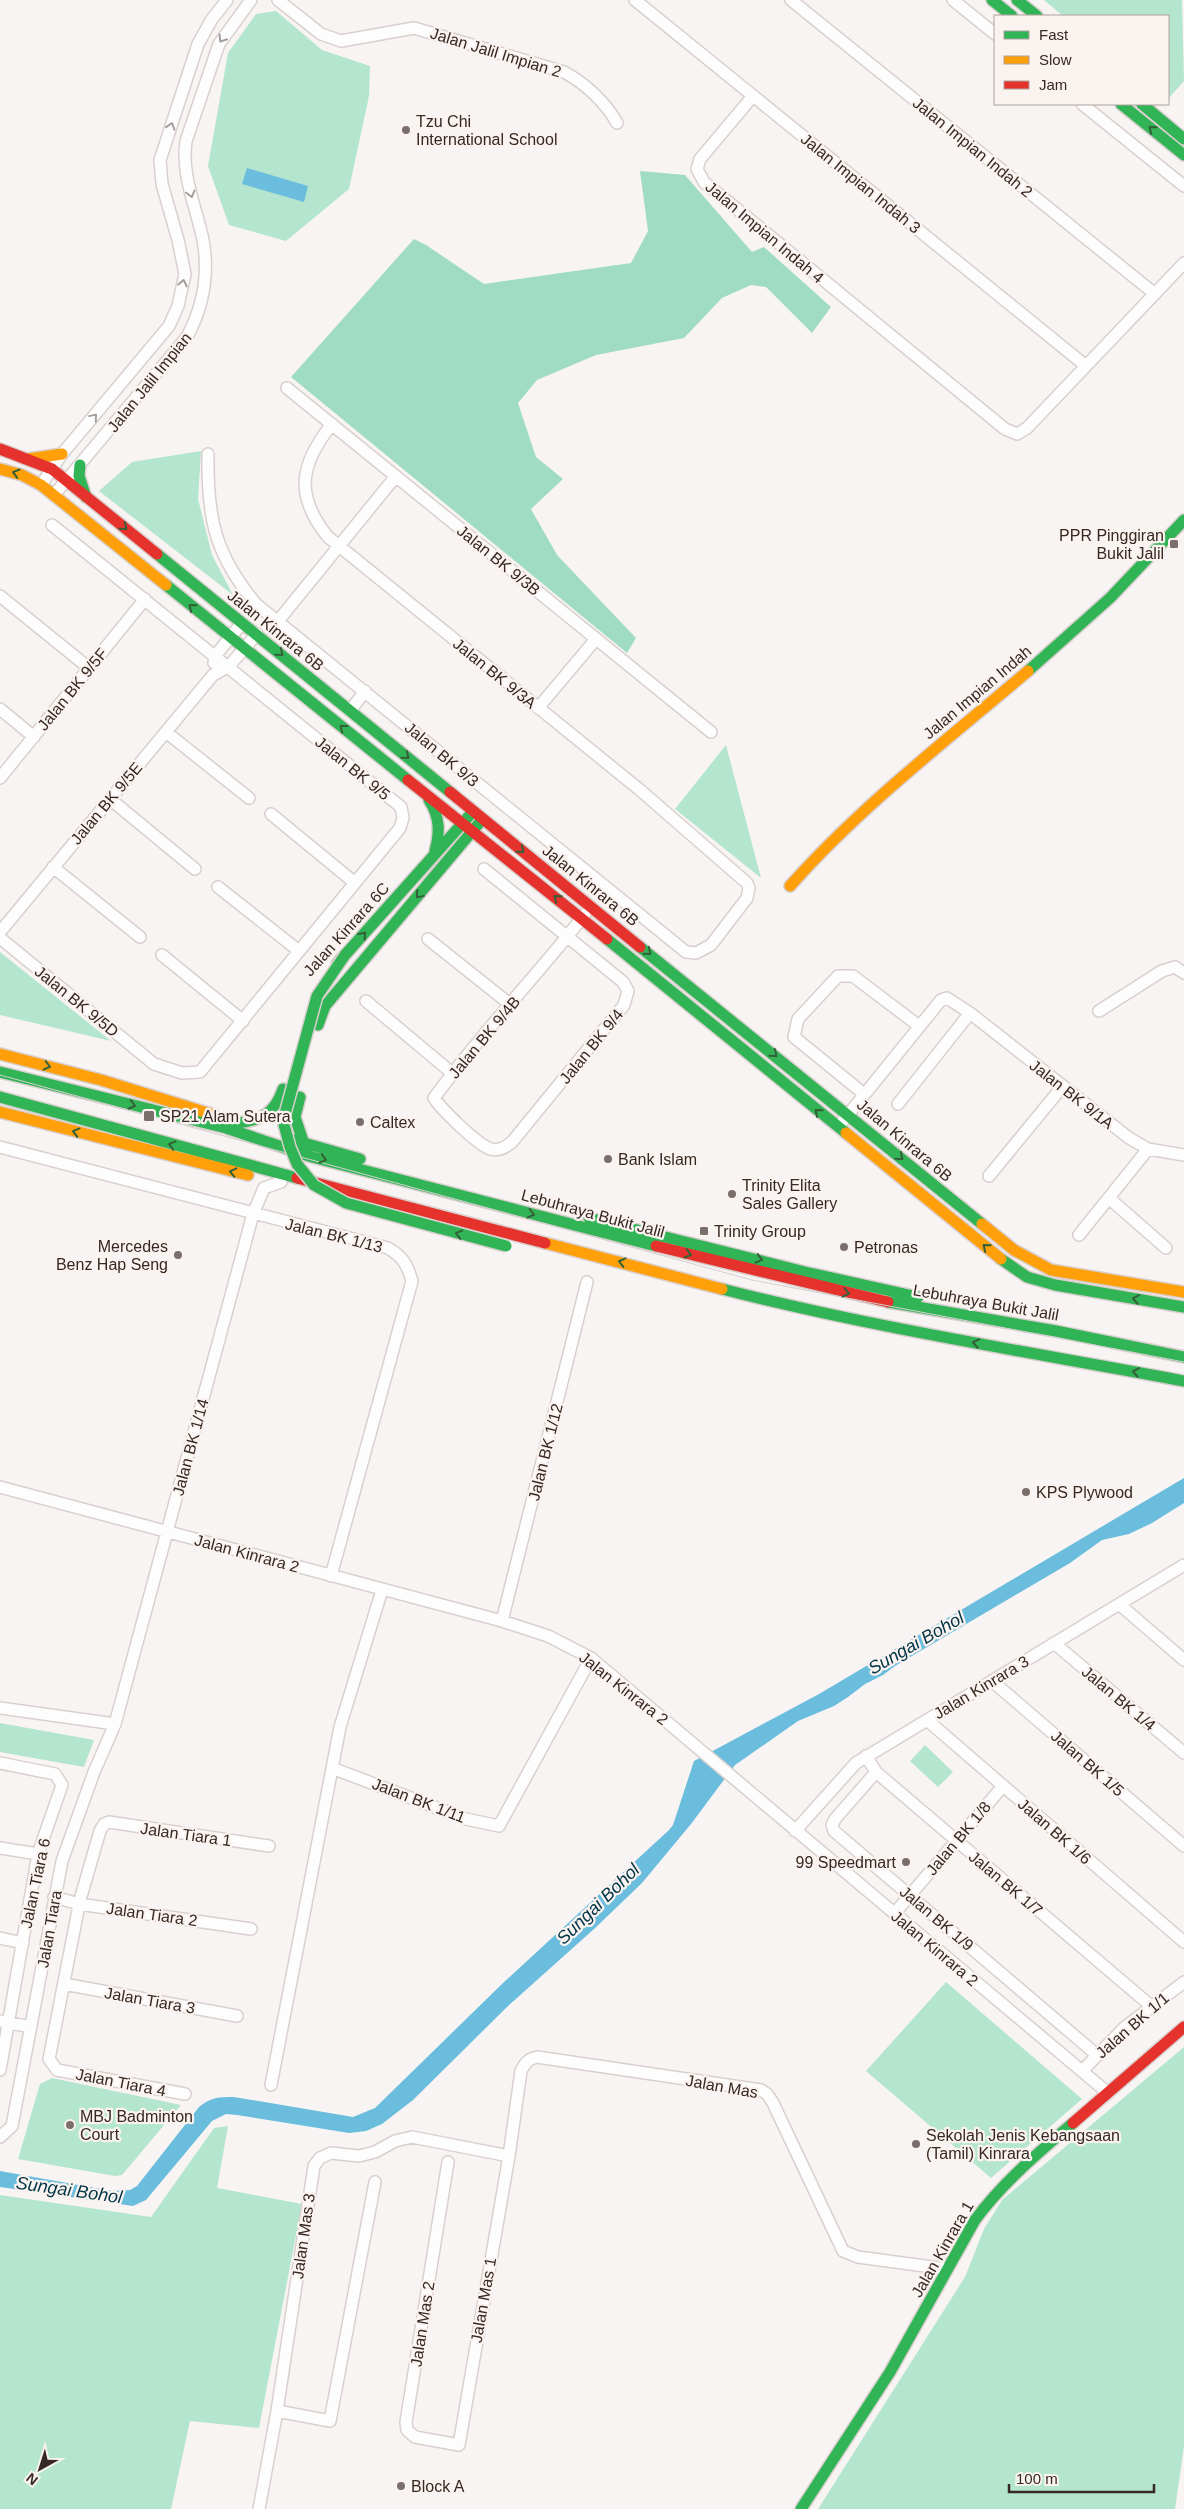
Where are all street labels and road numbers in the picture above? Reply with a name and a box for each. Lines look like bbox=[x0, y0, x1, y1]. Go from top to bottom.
street label: Jalan Jalil Impian 2 bbox=[428, 24, 563, 81]
street label: Jalan Impian Indah 2 bbox=[910, 94, 1036, 201]
street label: Jalan Impian Indah 3 bbox=[798, 130, 924, 237]
street label: Jalan Impian Indah 4 bbox=[702, 178, 827, 287]
street label: Jalan Jalil Impian bbox=[104, 329, 195, 435]
street label: Jalan BK 9/3B bbox=[454, 522, 543, 599]
street label: Jalan Kinrara 6B bbox=[224, 587, 327, 674]
street label: Jalan BK 9/3A bbox=[450, 635, 540, 712]
street label: Jalan Impian Indah bbox=[920, 642, 1035, 742]
street label: Jalan BK 9/5F bbox=[34, 645, 111, 734]
street label: Jalan BK 9/3 bbox=[401, 719, 482, 790]
street label: Jalan BK 9/5 bbox=[312, 733, 393, 804]
street label: Jalan BK 9/5E bbox=[67, 759, 145, 848]
street label: Jalan Kinrara 6B bbox=[539, 842, 642, 929]
street label: Jalan Kinrara 6C bbox=[300, 879, 393, 979]
street label: Jalan BK 9/5D bbox=[32, 963, 122, 1040]
street label: Jalan BK 9/4B bbox=[445, 993, 523, 1082]
street label: Jalan BK 9/4 bbox=[556, 1006, 627, 1087]
street label: Jalan BK 9/1A bbox=[1027, 1056, 1117, 1133]
street label: Jalan Kinrara 6B bbox=[854, 1096, 955, 1185]
street label: Lebuhraya Bukit Jalil bbox=[519, 1186, 666, 1241]
street label: Jalan BK 1/13 bbox=[283, 1215, 384, 1256]
street label: Lebuhraya Bukit Jalil bbox=[912, 1281, 1060, 1324]
street label: Jalan BK 1/14 bbox=[169, 1397, 212, 1497]
street label: Jalan BK 1/12 bbox=[525, 1402, 566, 1503]
street label: Jalan Kinrara 2 bbox=[193, 1531, 301, 1576]
street label: Jalan Kinrara 2 bbox=[576, 1649, 671, 1728]
street label: Jalan Kinrara 3 bbox=[931, 1652, 1032, 1722]
street label: Jalan BK 1/4 bbox=[1078, 1663, 1159, 1734]
street label: Jalan BK 1/5 bbox=[1048, 1727, 1128, 1800]
street label: Jalan BK 1/11 bbox=[370, 1775, 468, 1826]
street label: Jalan BK 1/6 bbox=[1015, 1795, 1095, 1868]
street label: Jalan BK 1/8 bbox=[923, 1798, 994, 1879]
street label: Jalan Tiara 1 bbox=[139, 1820, 233, 1849]
street label: Jalan Tiara 6 bbox=[16, 1836, 54, 1930]
street label: Jalan BK 1/7 bbox=[965, 1848, 1046, 1919]
street label: Jalan BK 1/9 bbox=[896, 1883, 977, 1954]
street label: Jalan Tiara bbox=[33, 1889, 65, 1969]
street label: Jalan Tiara 2 bbox=[105, 1900, 199, 1929]
street label: Jalan Kinrara 2 bbox=[888, 1907, 981, 1990]
street label: Jalan Tiara 3 bbox=[103, 1984, 197, 2017]
street label: Jalan BK 1/1 bbox=[1093, 1989, 1172, 2062]
street label: Jalan Tiara 4 bbox=[74, 2065, 168, 2100]
street label: Jalan Mas bbox=[685, 2072, 759, 2101]
street label: Jalan Mas 3 bbox=[289, 2192, 318, 2280]
street label: Jalan Kinrara 1 bbox=[908, 2198, 977, 2300]
street label: Jalan Mas 1 bbox=[468, 2256, 499, 2344]
street label: Jalan Mas 2 bbox=[407, 2280, 438, 2368]

